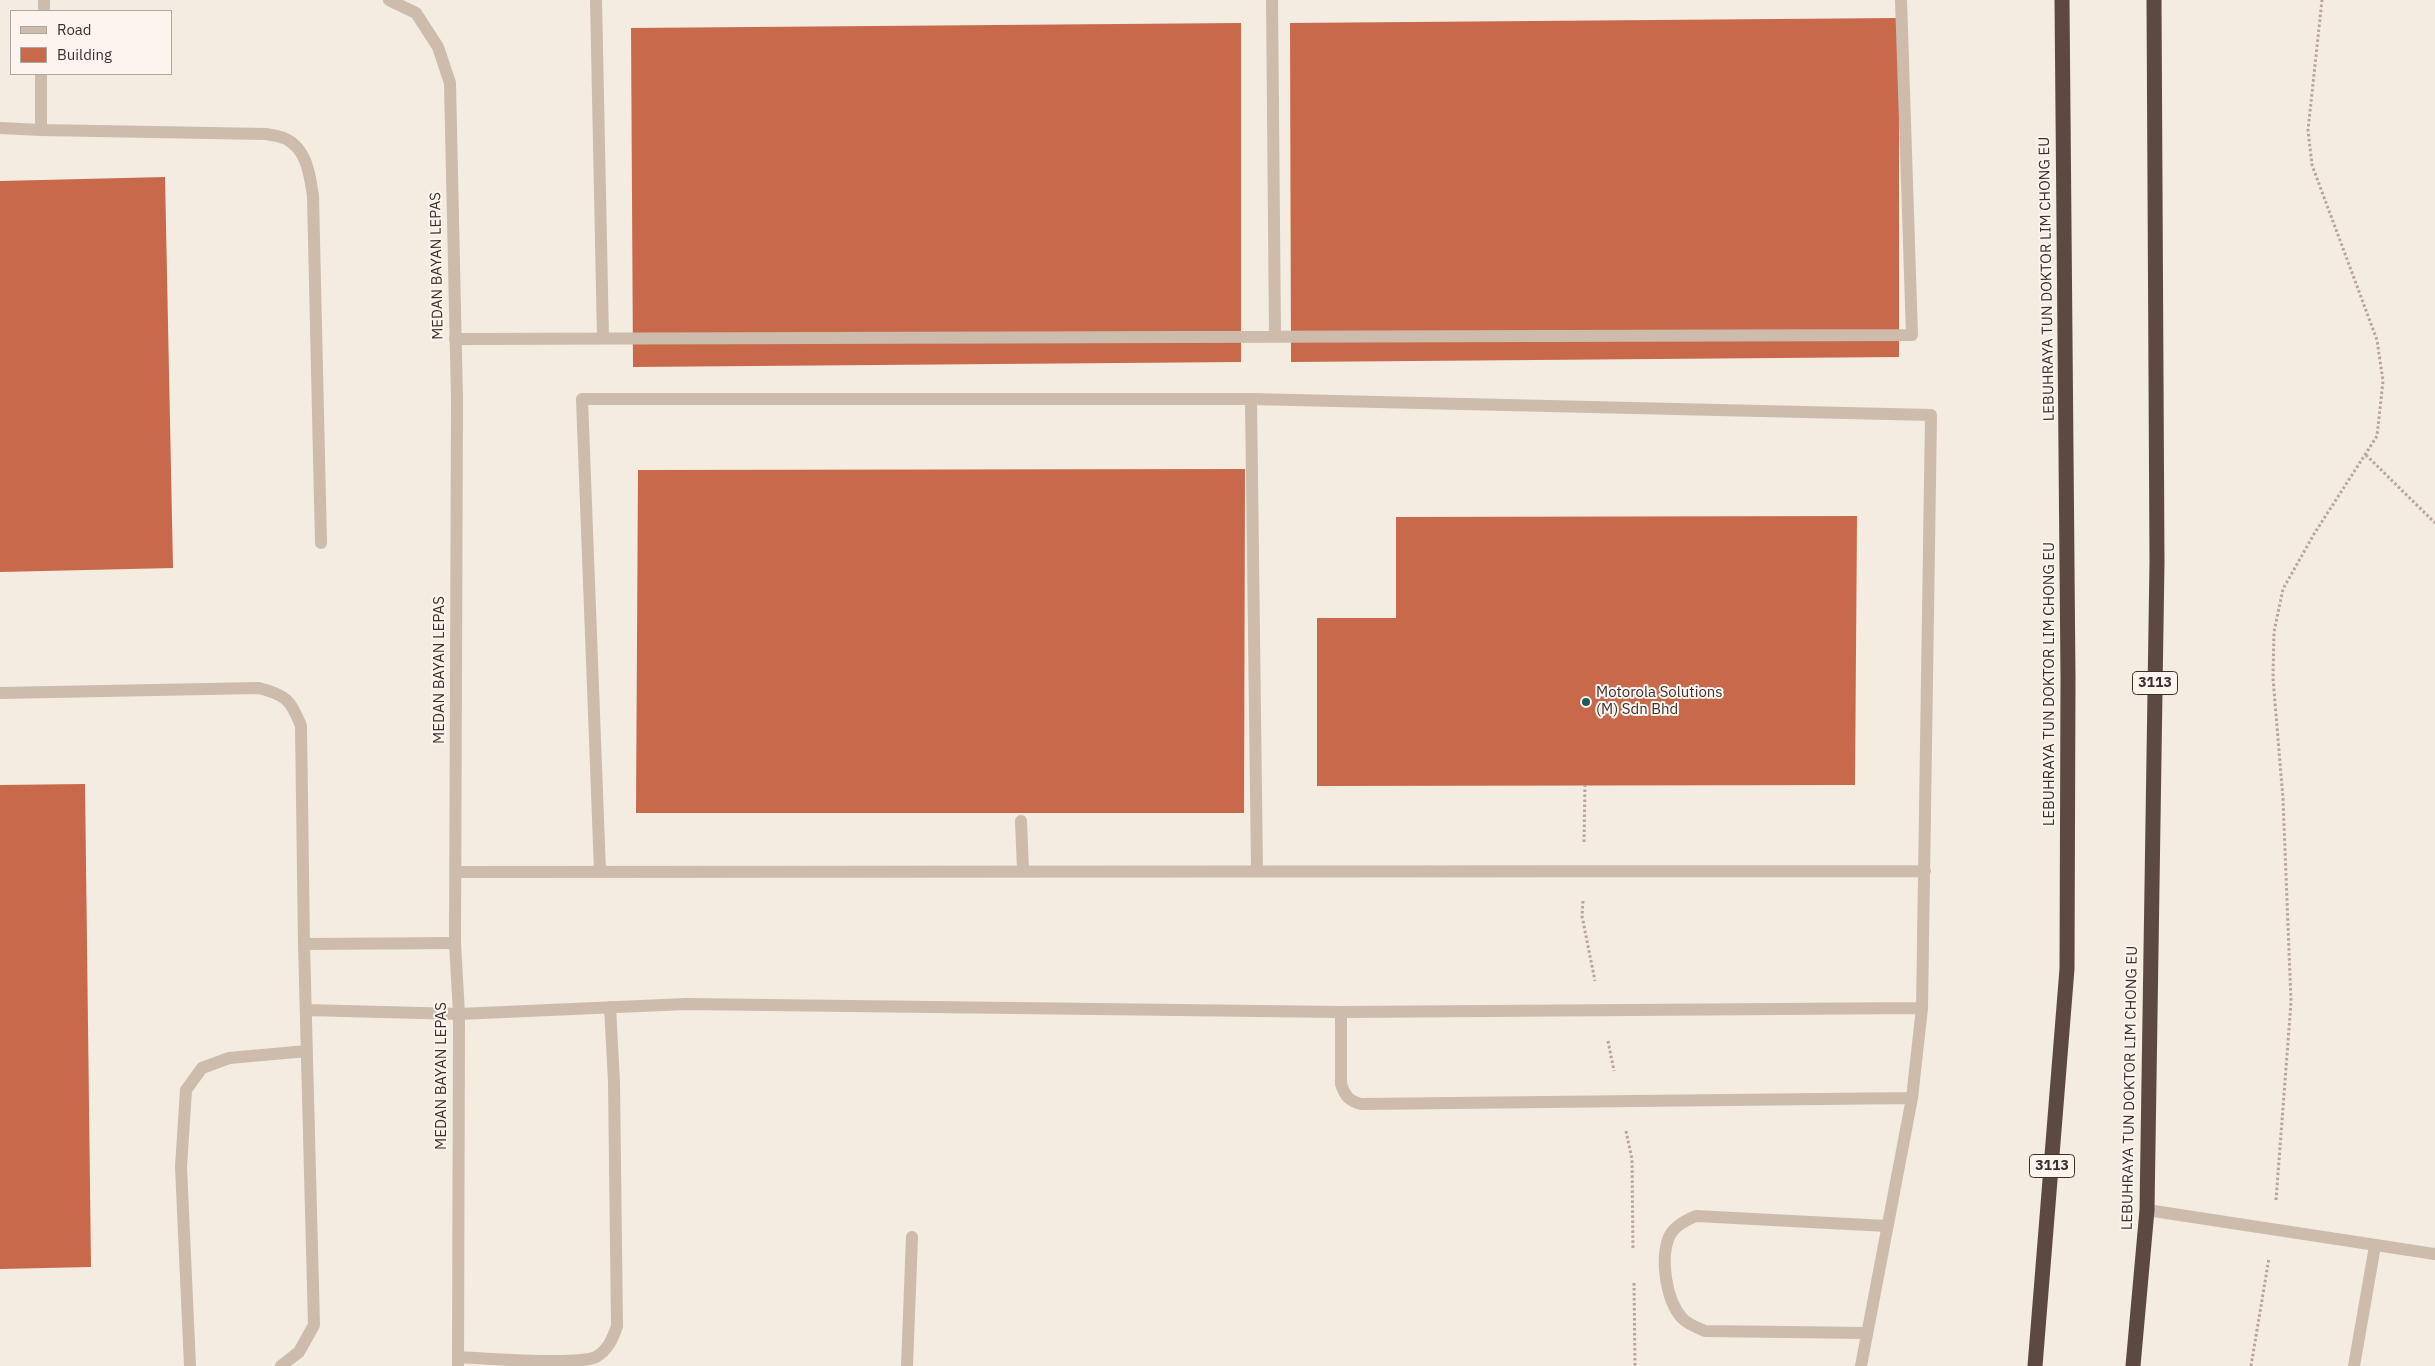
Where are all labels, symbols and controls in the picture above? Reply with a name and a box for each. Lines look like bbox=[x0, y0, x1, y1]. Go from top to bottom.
legend bbox=[10, 10, 172, 75]
text: Road bbox=[57, 20, 92, 39]
text: Building bbox=[57, 45, 112, 64]
street label: LEBUHRAYA TUN DOKTOR LIM CHONG EU bbox=[2036, 137, 2058, 421]
street label: MEDAN BAYAN LEPAS bbox=[427, 192, 447, 340]
street label: LEBUHRAYA TUN DOKTOR LIM CHONG EU bbox=[2041, 542, 2059, 826]
street label: MEDAN BAYAN LEPAS bbox=[431, 596, 449, 744]
road number: 3113 bbox=[2132, 671, 2178, 694]
place label: Motorola Solutions (M) Sdn Bhd bbox=[1596, 684, 1723, 719]
marker: Motorola Solutions (M) Sdn Bhd bbox=[1580, 696, 1592, 708]
street label: LEBUHRAYA TUN DOKTOR LIM CHONG EU bbox=[2119, 946, 2141, 1230]
street label: MEDAN BAYAN LEPAS bbox=[433, 1002, 451, 1150]
road number: 3113 bbox=[2030, 1154, 2074, 1178]

